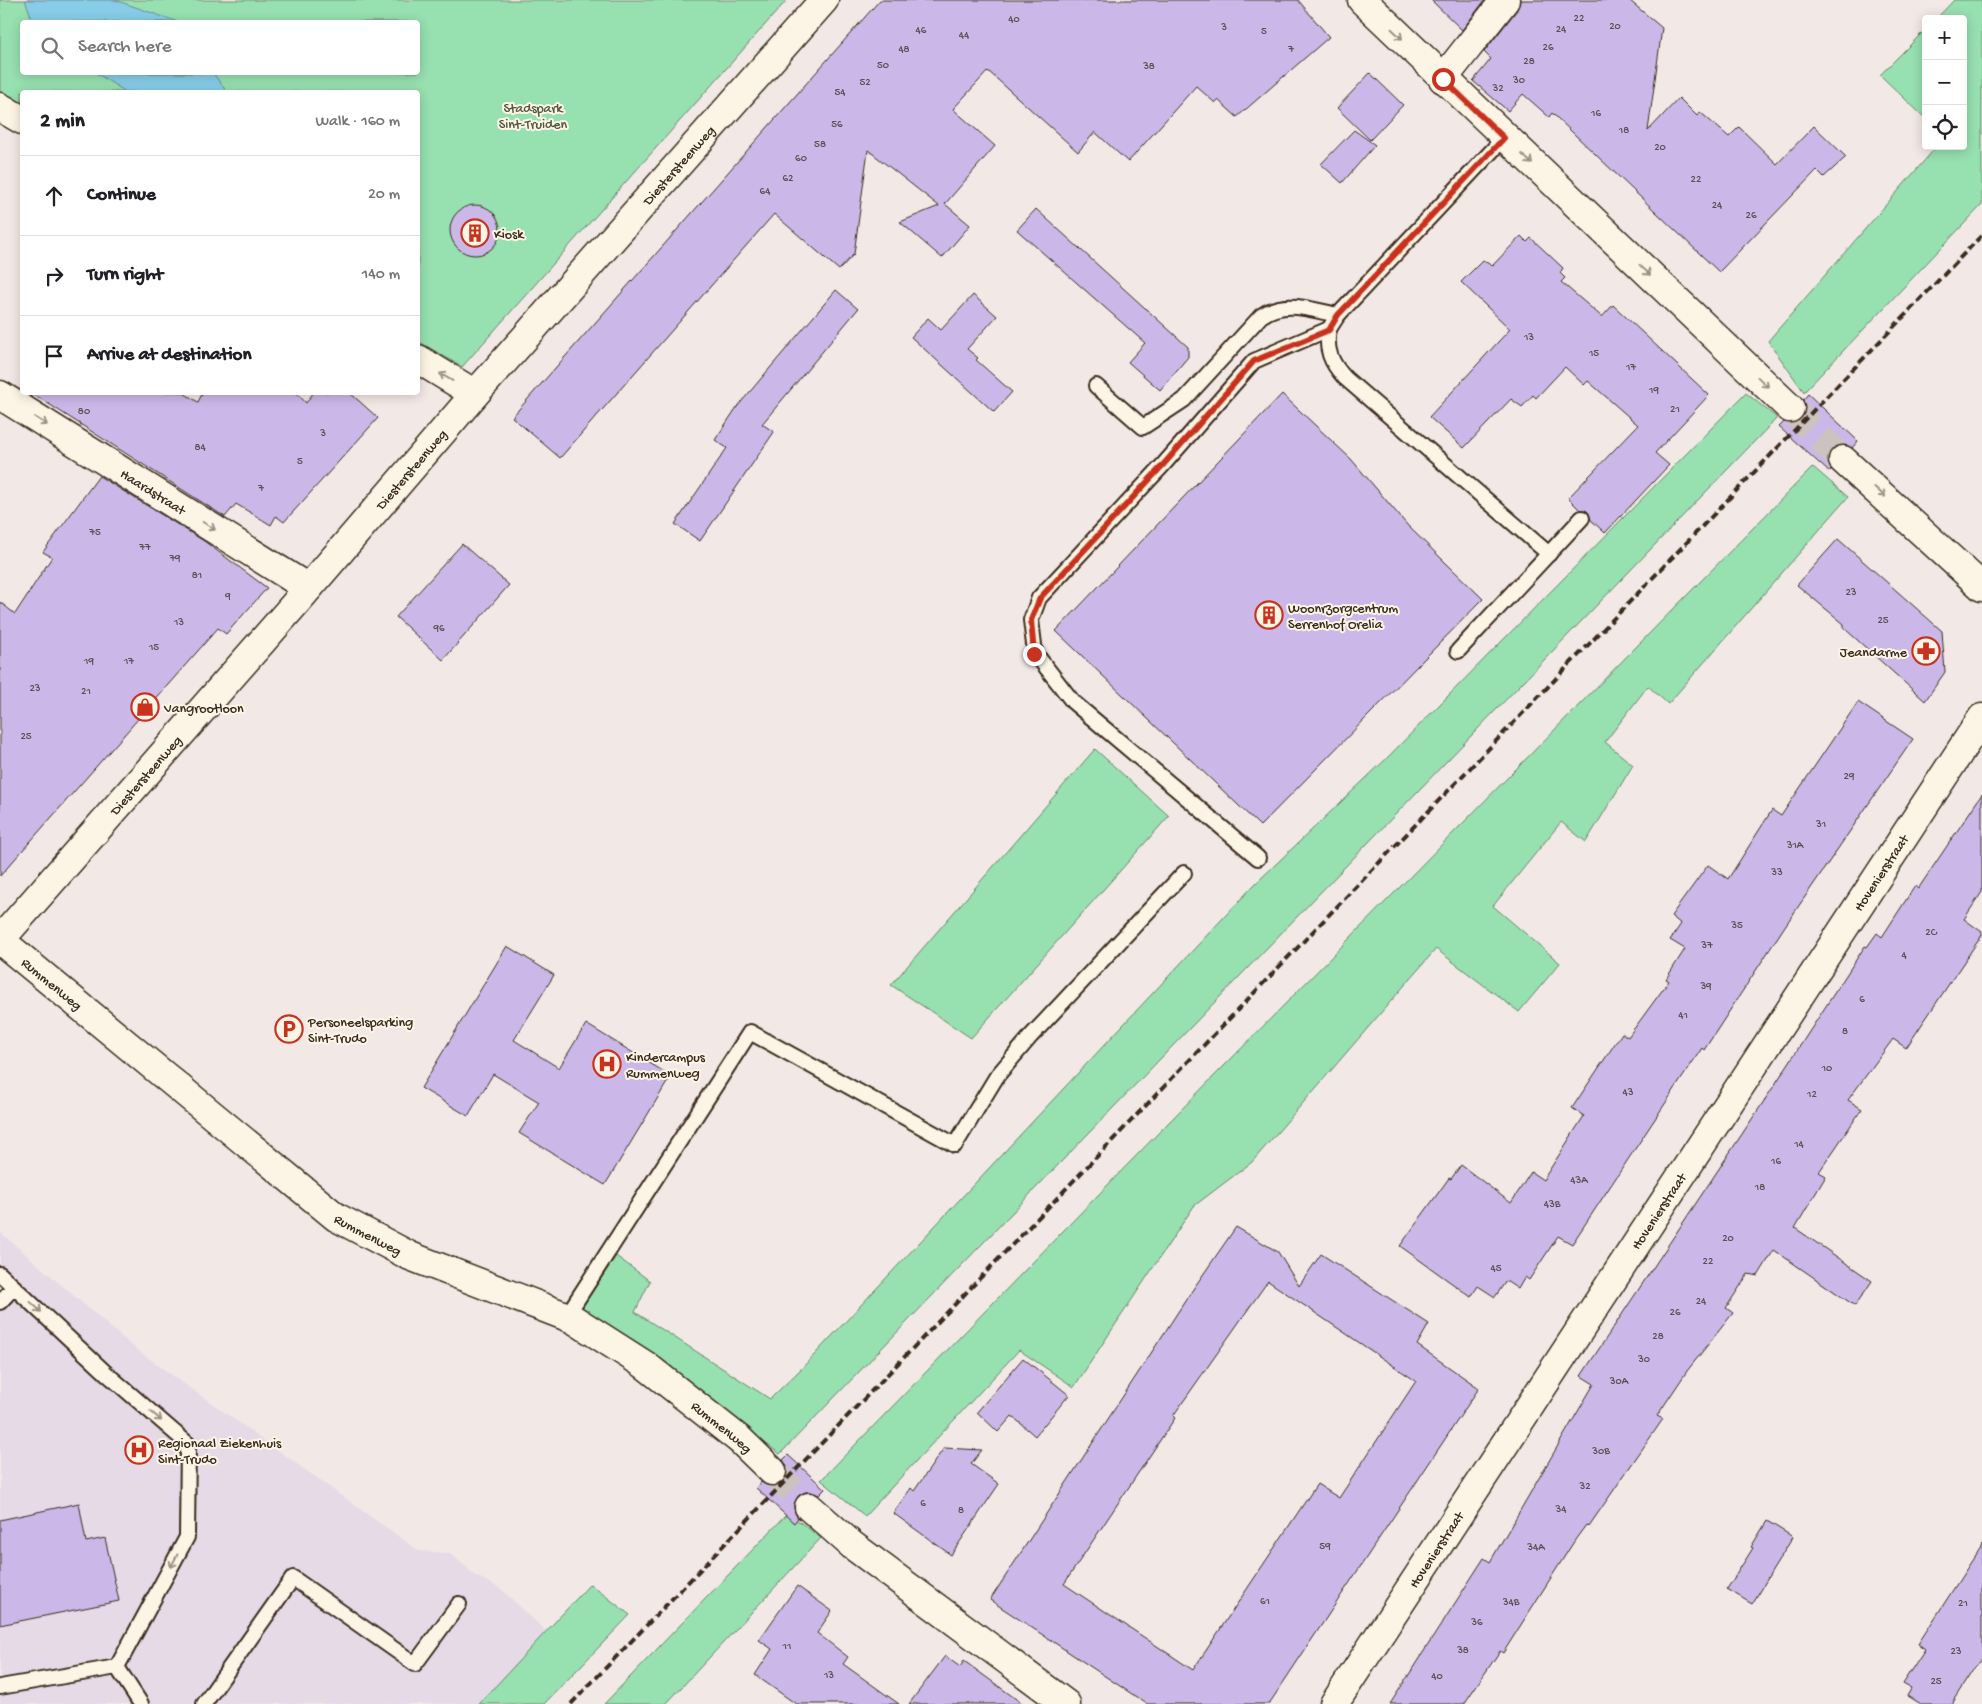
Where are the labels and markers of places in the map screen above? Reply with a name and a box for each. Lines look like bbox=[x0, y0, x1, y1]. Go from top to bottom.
building icon: Kiosk bbox=[460, 218, 490, 248]
place label: Kiosk bbox=[494, 227, 525, 244]
building icon: Woonrzorgcentrum Serrenhof Orelia bbox=[1254, 600, 1284, 630]
place label: Woonrzorgcentrum Serrenhof Orelia bbox=[1288, 601, 1398, 634]
pharmacy icon: Jeandarme bbox=[1911, 636, 1941, 666]
place label: Jeandarme bbox=[1840, 645, 1908, 662]
shop icon: Vangrootloon bbox=[130, 692, 160, 722]
place label: Vangrootloon bbox=[163, 701, 244, 718]
parking icon: Personeelsparking Sint-Trudo bbox=[274, 1014, 304, 1044]
place label: Personeelsparking Sint-Trudo bbox=[307, 1015, 413, 1048]
hospital icon: Kindercampus Rummenweg bbox=[592, 1049, 622, 1079]
place label: Kindercampus Rummenweg bbox=[626, 1050, 706, 1083]
hospital icon: Regionaal Ziekenhuis Sint-Trudo bbox=[124, 1435, 154, 1465]
place label: Regionaal Ziekenhuis Sint-Trudo bbox=[158, 1436, 282, 1469]

